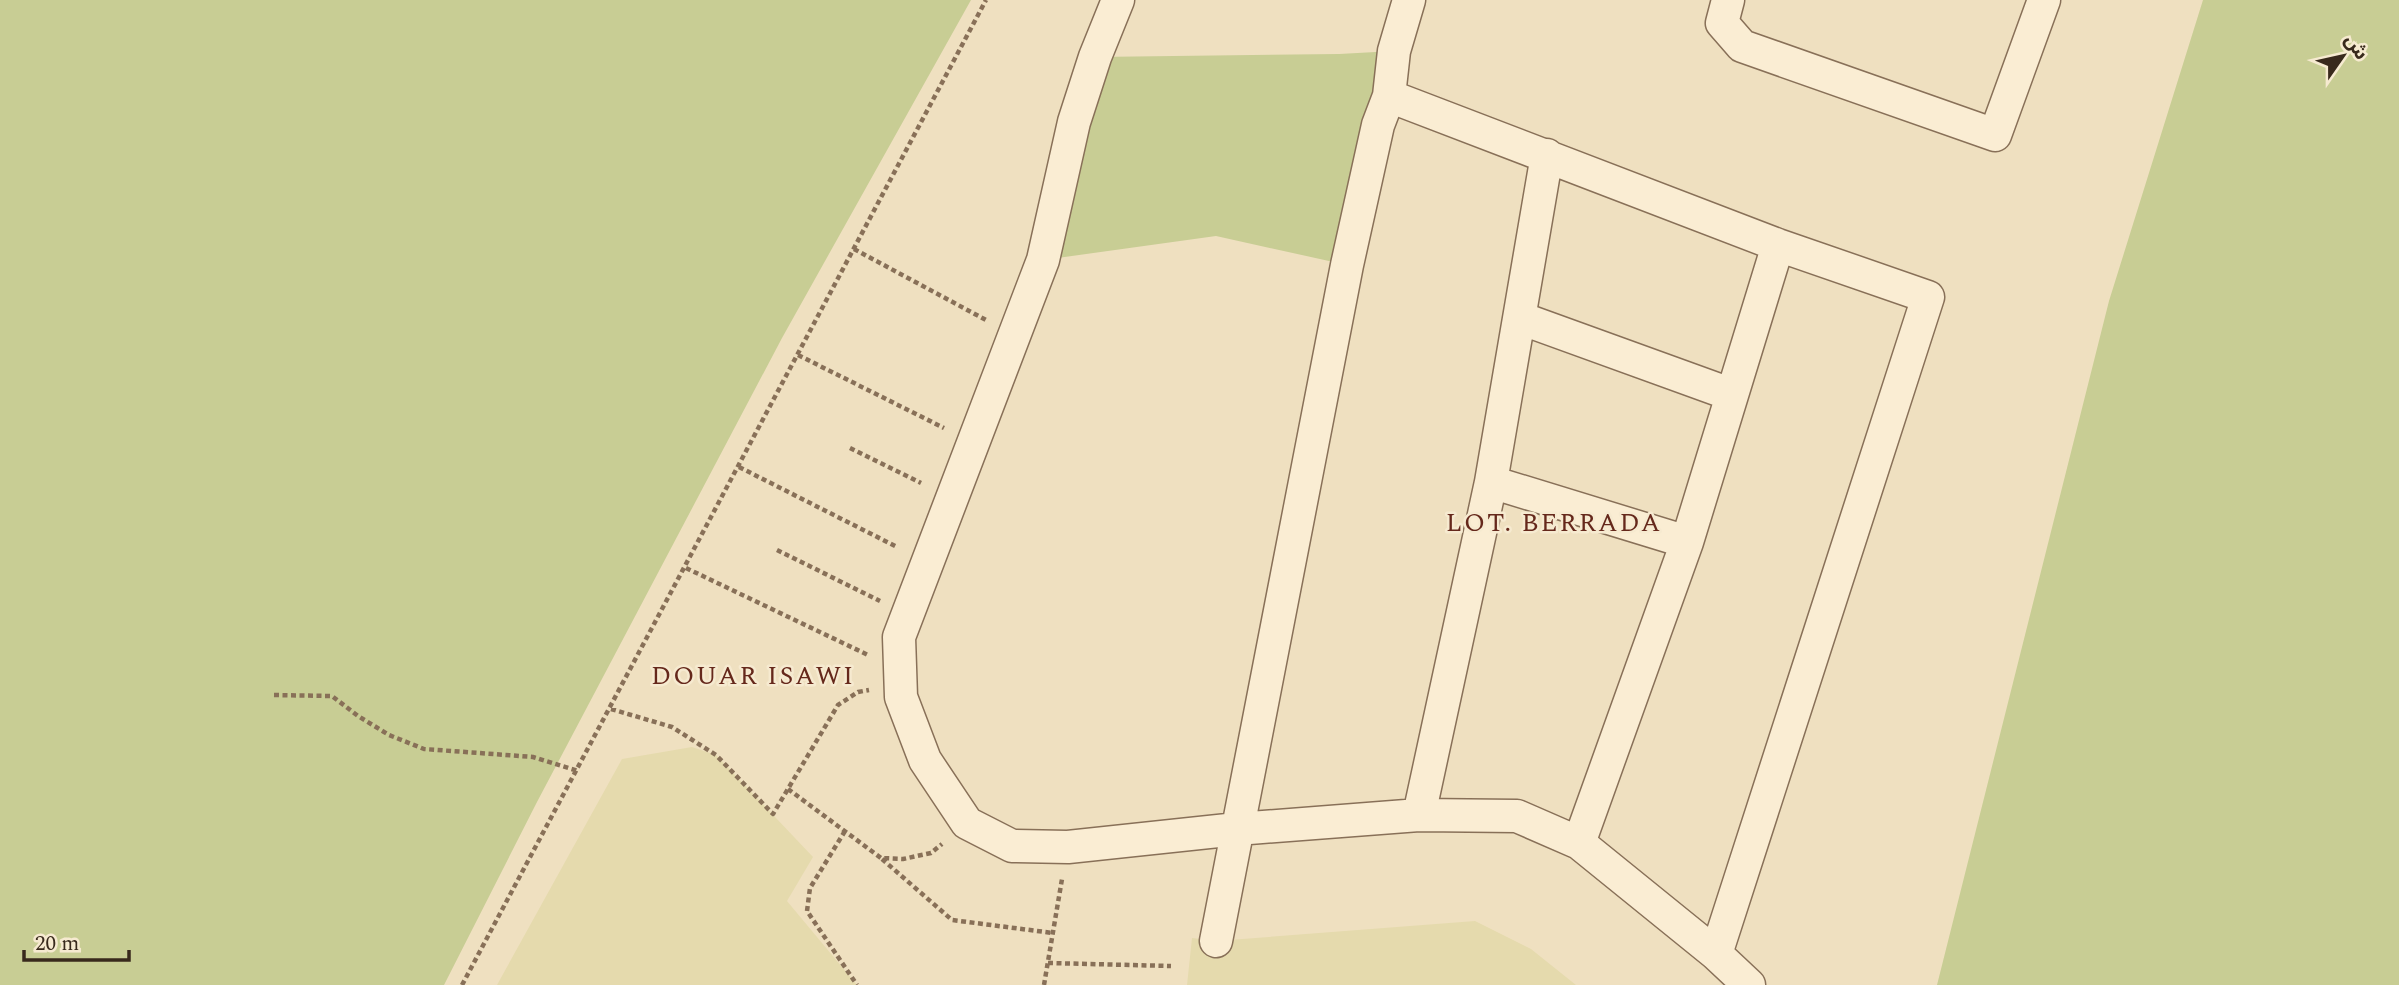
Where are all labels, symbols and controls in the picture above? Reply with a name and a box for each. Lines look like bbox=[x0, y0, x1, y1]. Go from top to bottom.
north arrow bbox=[2308, 21, 2378, 91]
text: ش bbox=[2337, 28, 2375, 66]
district label: LOT. BERRADA bbox=[1446, 503, 1662, 543]
district label: DOUAR ISAWI bbox=[651, 656, 855, 696]
scale bar bbox=[24, 918, 130, 962]
text: 20 m bbox=[35, 928, 79, 960]

